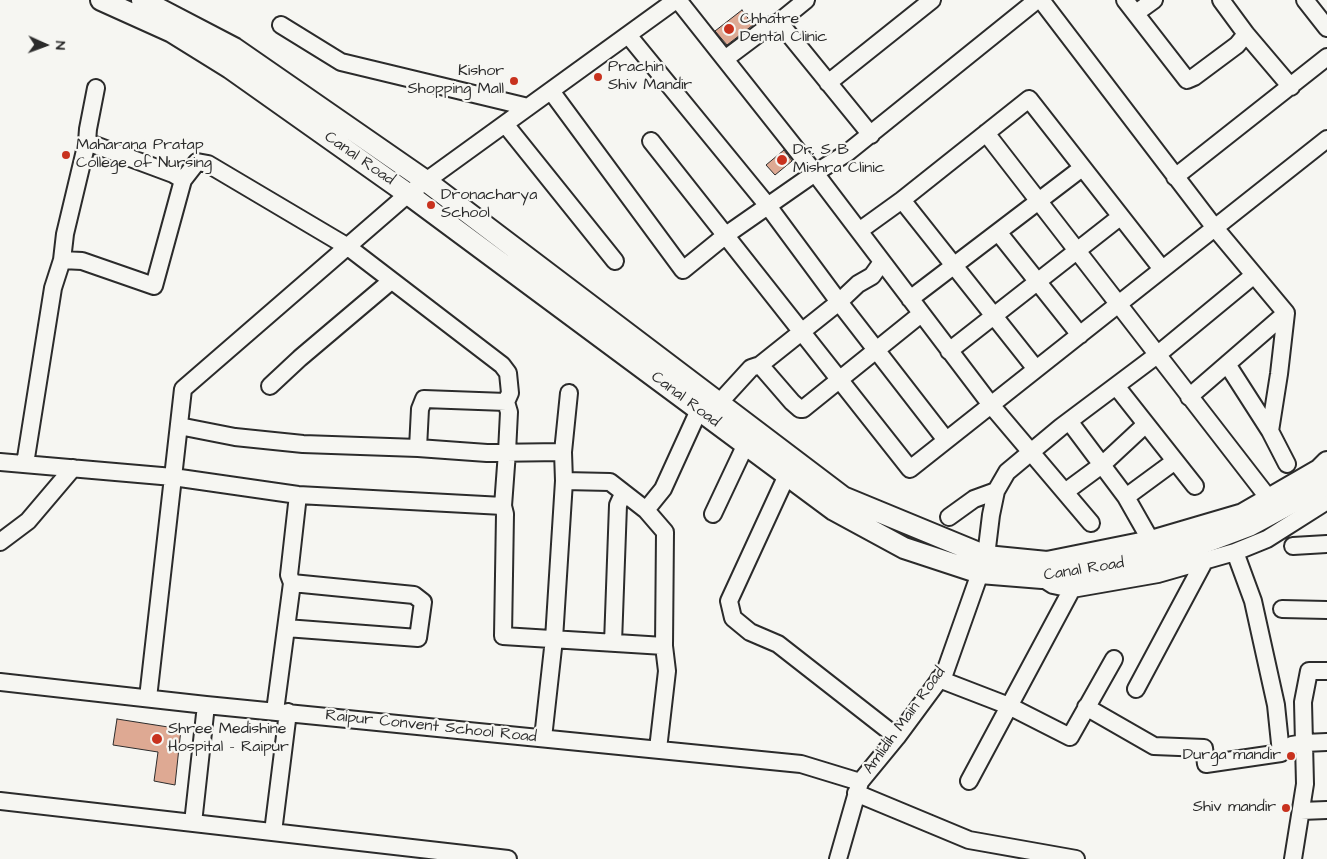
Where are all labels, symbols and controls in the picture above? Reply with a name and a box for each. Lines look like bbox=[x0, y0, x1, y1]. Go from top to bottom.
place label: Chhatre Dental Clinic bbox=[740, 10, 827, 48]
north arrow bbox=[20, 20, 70, 70]
marker: Chhatre Dental Clinic bbox=[722, 22, 736, 36]
text: N bbox=[50, 41, 70, 50]
place label: Prachin Shiv Mandir bbox=[608, 58, 692, 96]
place label: Kishor Shopping Mall bbox=[408, 62, 504, 100]
marker: Prachin Shiv Mandir bbox=[592, 71, 604, 83]
marker: Kishor Shopping Mall bbox=[508, 75, 520, 87]
street label: Canal Road bbox=[320, 128, 398, 190]
place label: Maharana Pratap College of Nursing bbox=[76, 136, 212, 174]
place label: Dr. S B Mishra Clinic bbox=[793, 141, 885, 179]
marker: Maharana Pratap College of Nursing bbox=[60, 149, 72, 161]
marker: Dr. S B Mishra Clinic bbox=[775, 153, 789, 167]
place label: Dronacharya School bbox=[441, 186, 537, 224]
marker: Dronacharya School bbox=[425, 199, 437, 211]
street label: Canal Road bbox=[647, 368, 723, 432]
street label: Canal Road bbox=[1042, 554, 1126, 586]
street label: Amlidih Main Road bbox=[860, 664, 950, 778]
street label: Raipur Convent School Road bbox=[324, 706, 538, 748]
place label: Shree Medishine Hospital - Raipur bbox=[168, 720, 289, 758]
marker: Shree Medishine Hospital - Raipur bbox=[150, 732, 164, 746]
place label: Durga mandir bbox=[1183, 746, 1281, 766]
marker: Durga mandir bbox=[1285, 750, 1297, 762]
place label: Shiv mandir bbox=[1193, 798, 1276, 818]
marker: Shiv mandir bbox=[1280, 802, 1292, 814]

